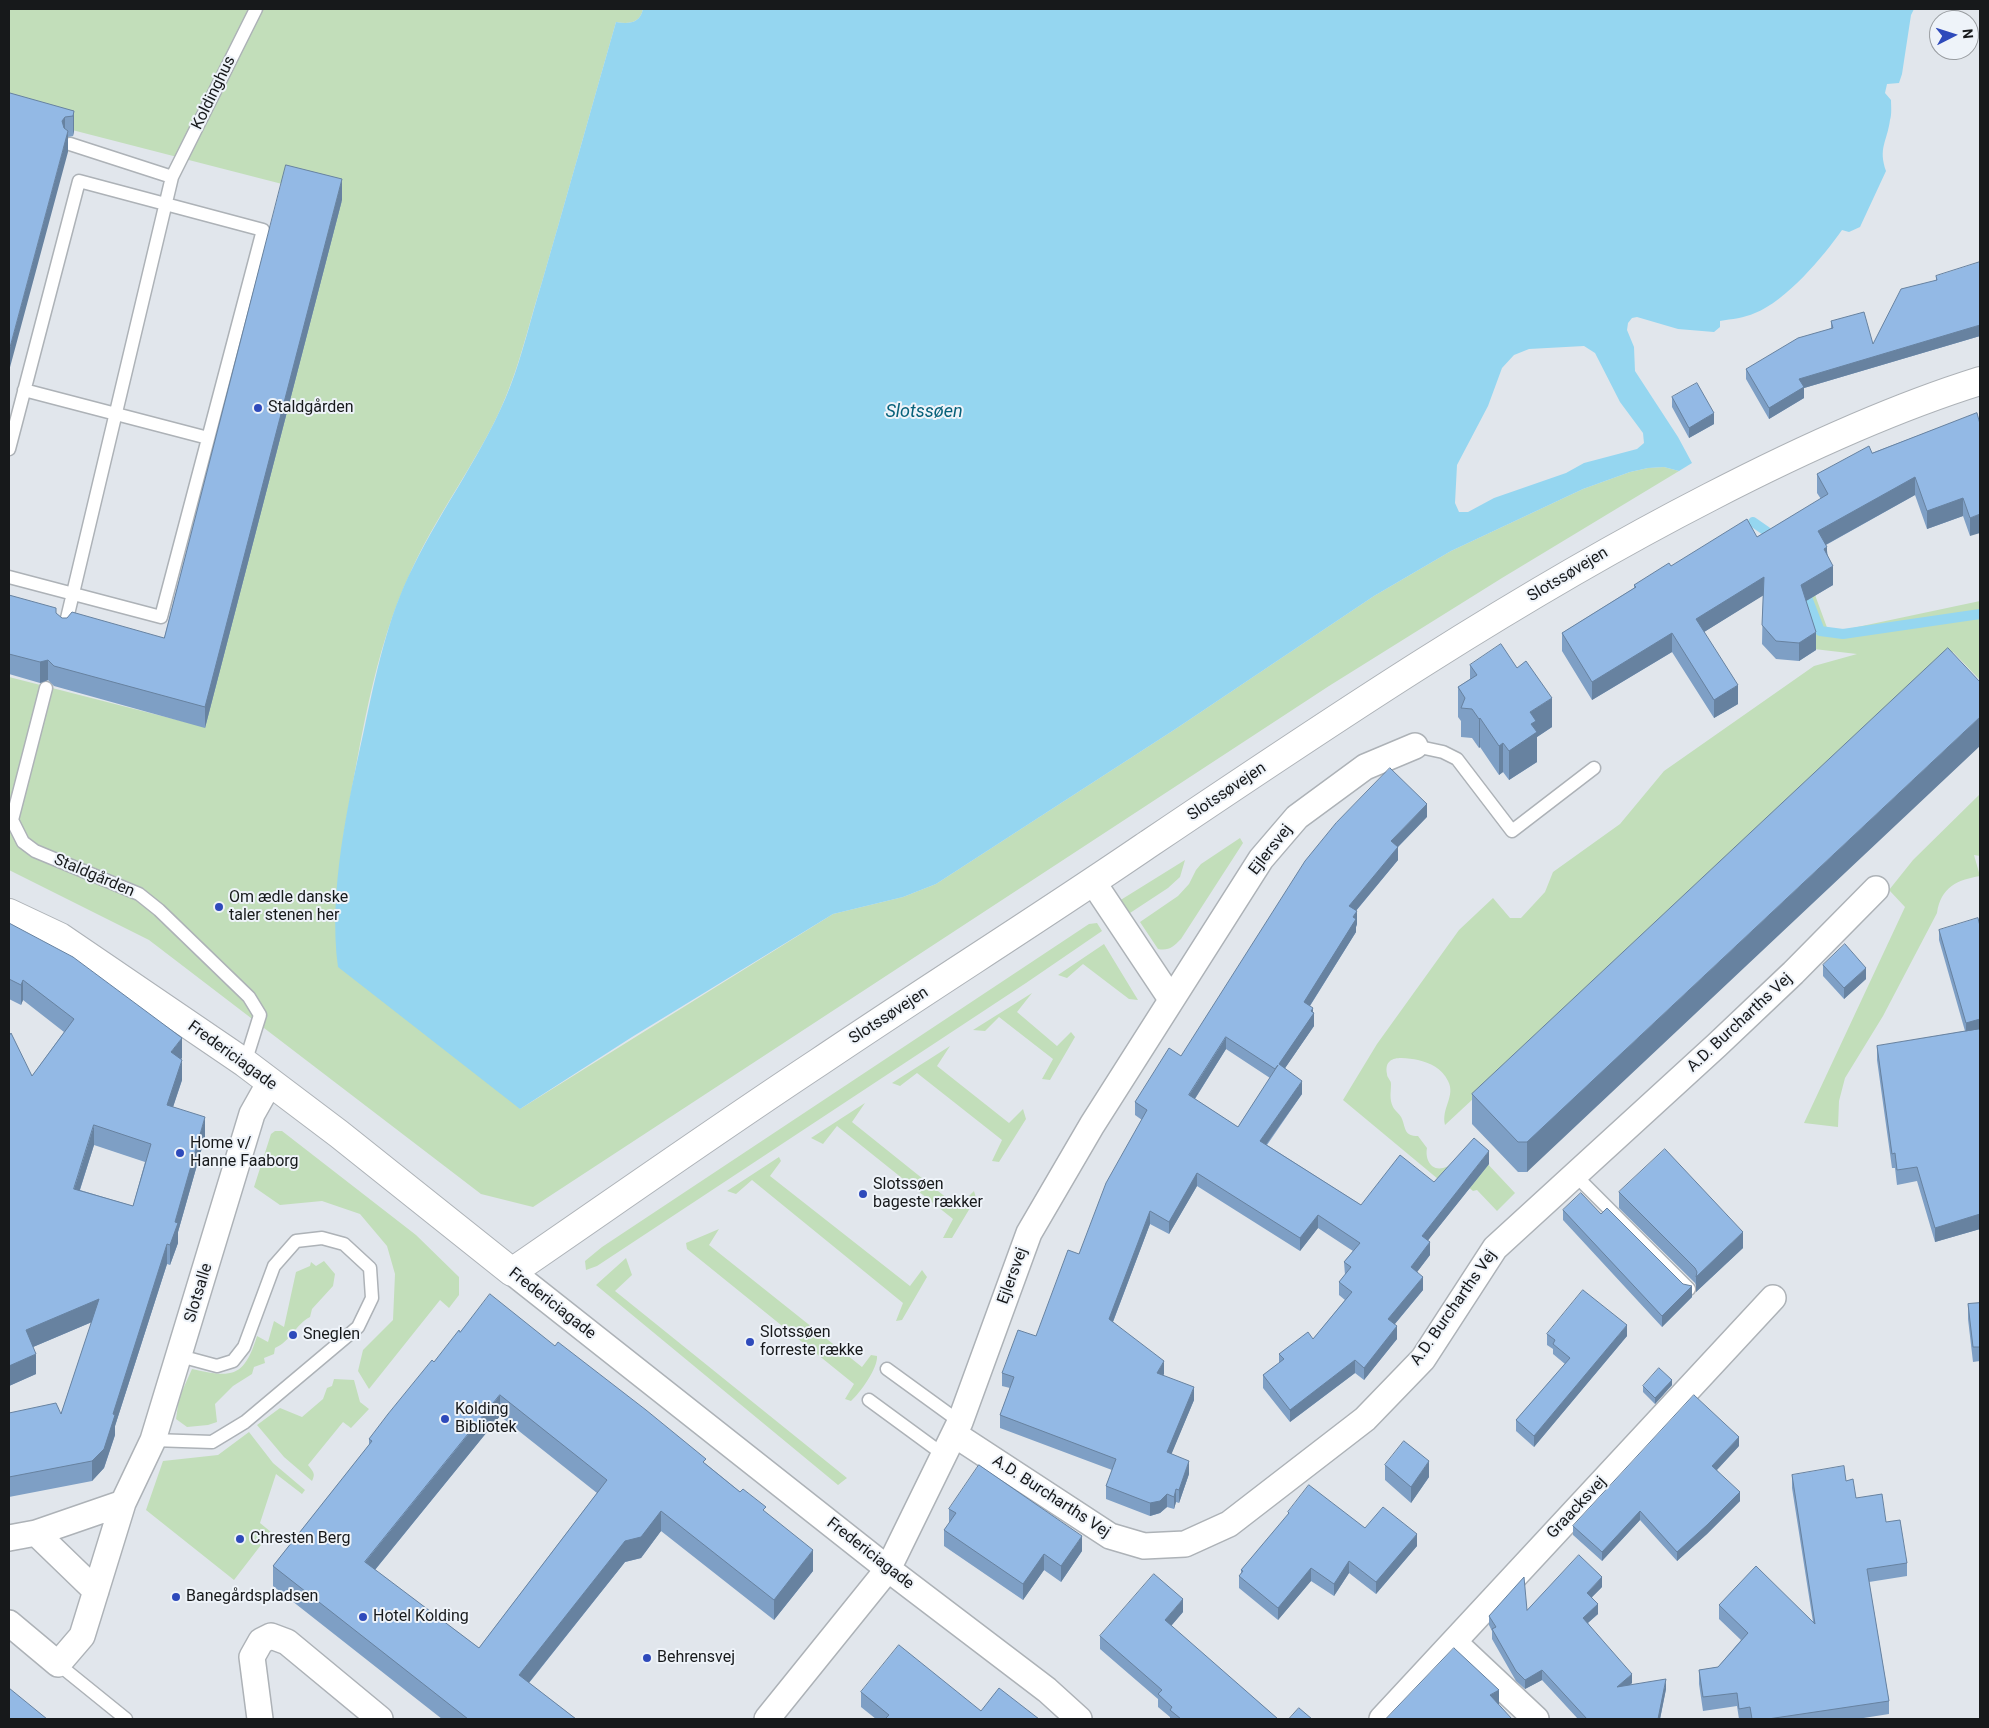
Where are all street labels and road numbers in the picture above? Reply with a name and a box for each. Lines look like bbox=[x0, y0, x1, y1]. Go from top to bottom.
street label: Koldinghus bbox=[188, 53, 240, 133]
street label: Slotssøvejen bbox=[1524, 543, 1612, 607]
street label: Slotssøvejen bbox=[1184, 759, 1270, 825]
street label: Ejlersvej bbox=[1245, 821, 1297, 879]
street label: Staldgården bbox=[51, 850, 137, 902]
street label: A.D. Burcharths Vej bbox=[1683, 969, 1797, 1077]
street label: Slotssøvejen bbox=[846, 983, 932, 1049]
street label: Fredericiagade bbox=[184, 1017, 280, 1095]
street label: Ejlersvej bbox=[994, 1245, 1032, 1307]
street label: A.D. Burcharths Vej bbox=[1407, 1246, 1501, 1370]
street label: Slotsalle bbox=[181, 1261, 217, 1325]
street label: Fredericiagade bbox=[505, 1264, 599, 1344]
street label: A.D. Burcharths Vej bbox=[988, 1452, 1114, 1542]
street label: Graacksvej bbox=[1543, 1473, 1611, 1543]
street label: Fredericiagade bbox=[823, 1514, 917, 1594]

